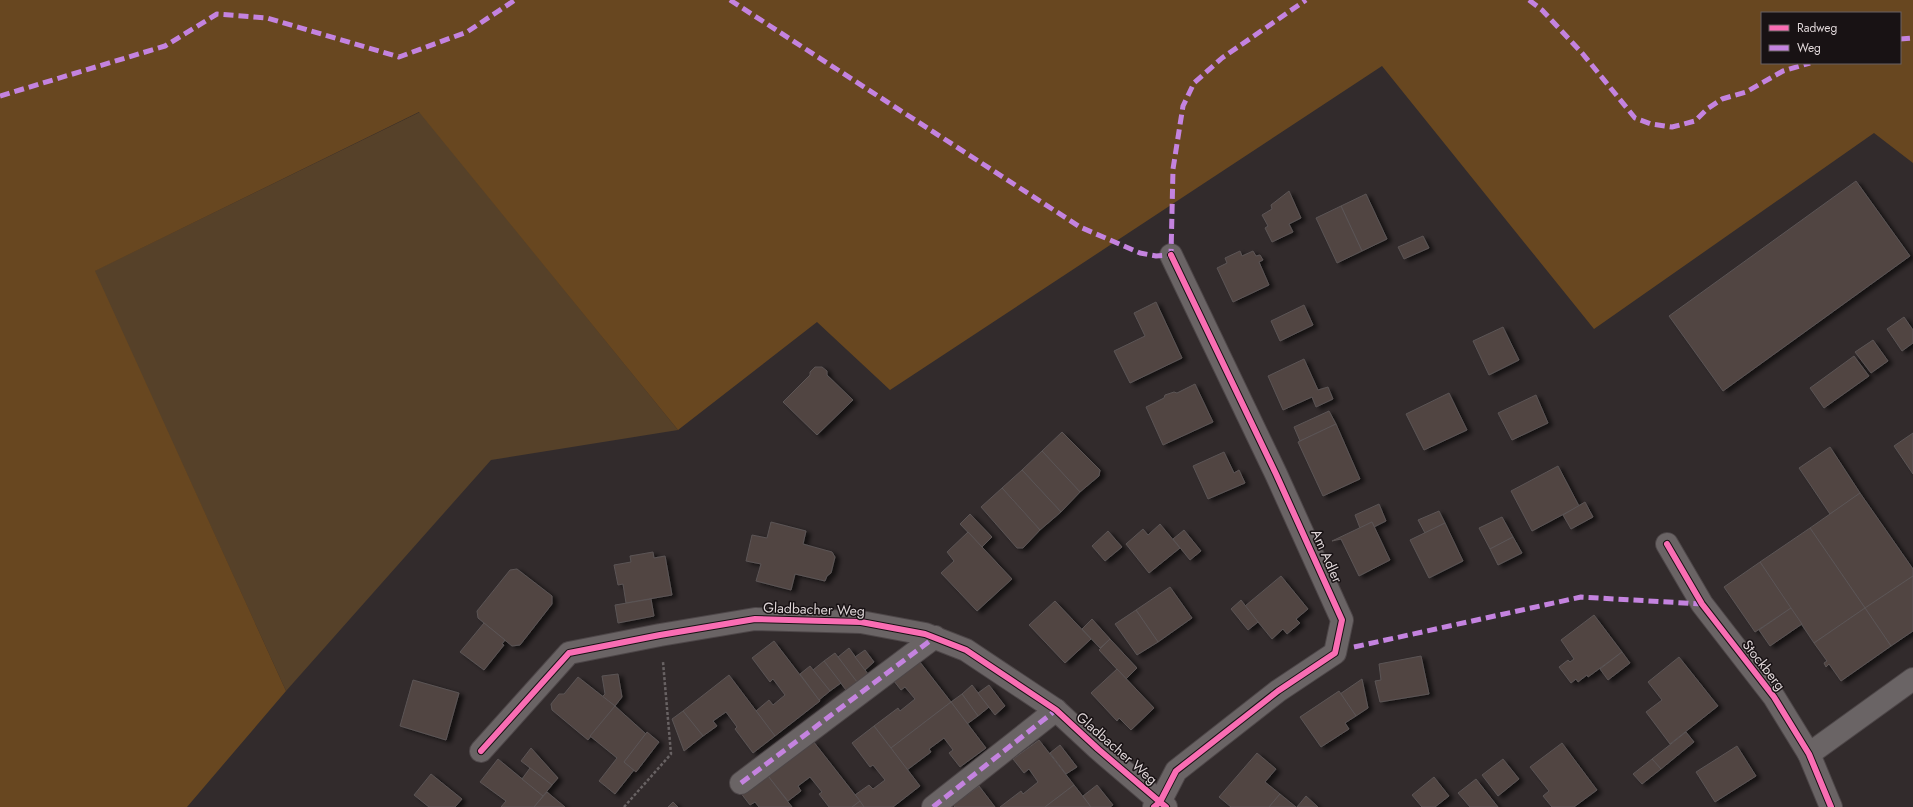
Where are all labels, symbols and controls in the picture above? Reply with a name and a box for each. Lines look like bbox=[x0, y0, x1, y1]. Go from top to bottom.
legend bbox=[1761, 12, 1901, 64]
text: Radweg bbox=[1797, 19, 1837, 37]
text: Weg bbox=[1797, 39, 1821, 57]
street label: Am Adler bbox=[1306, 526, 1348, 586]
street label: Gladbacher Weg bbox=[763, 597, 865, 621]
street label: Stockberg bbox=[1738, 635, 1790, 695]
street label: Gladbacher Weg bbox=[1072, 707, 1162, 789]

